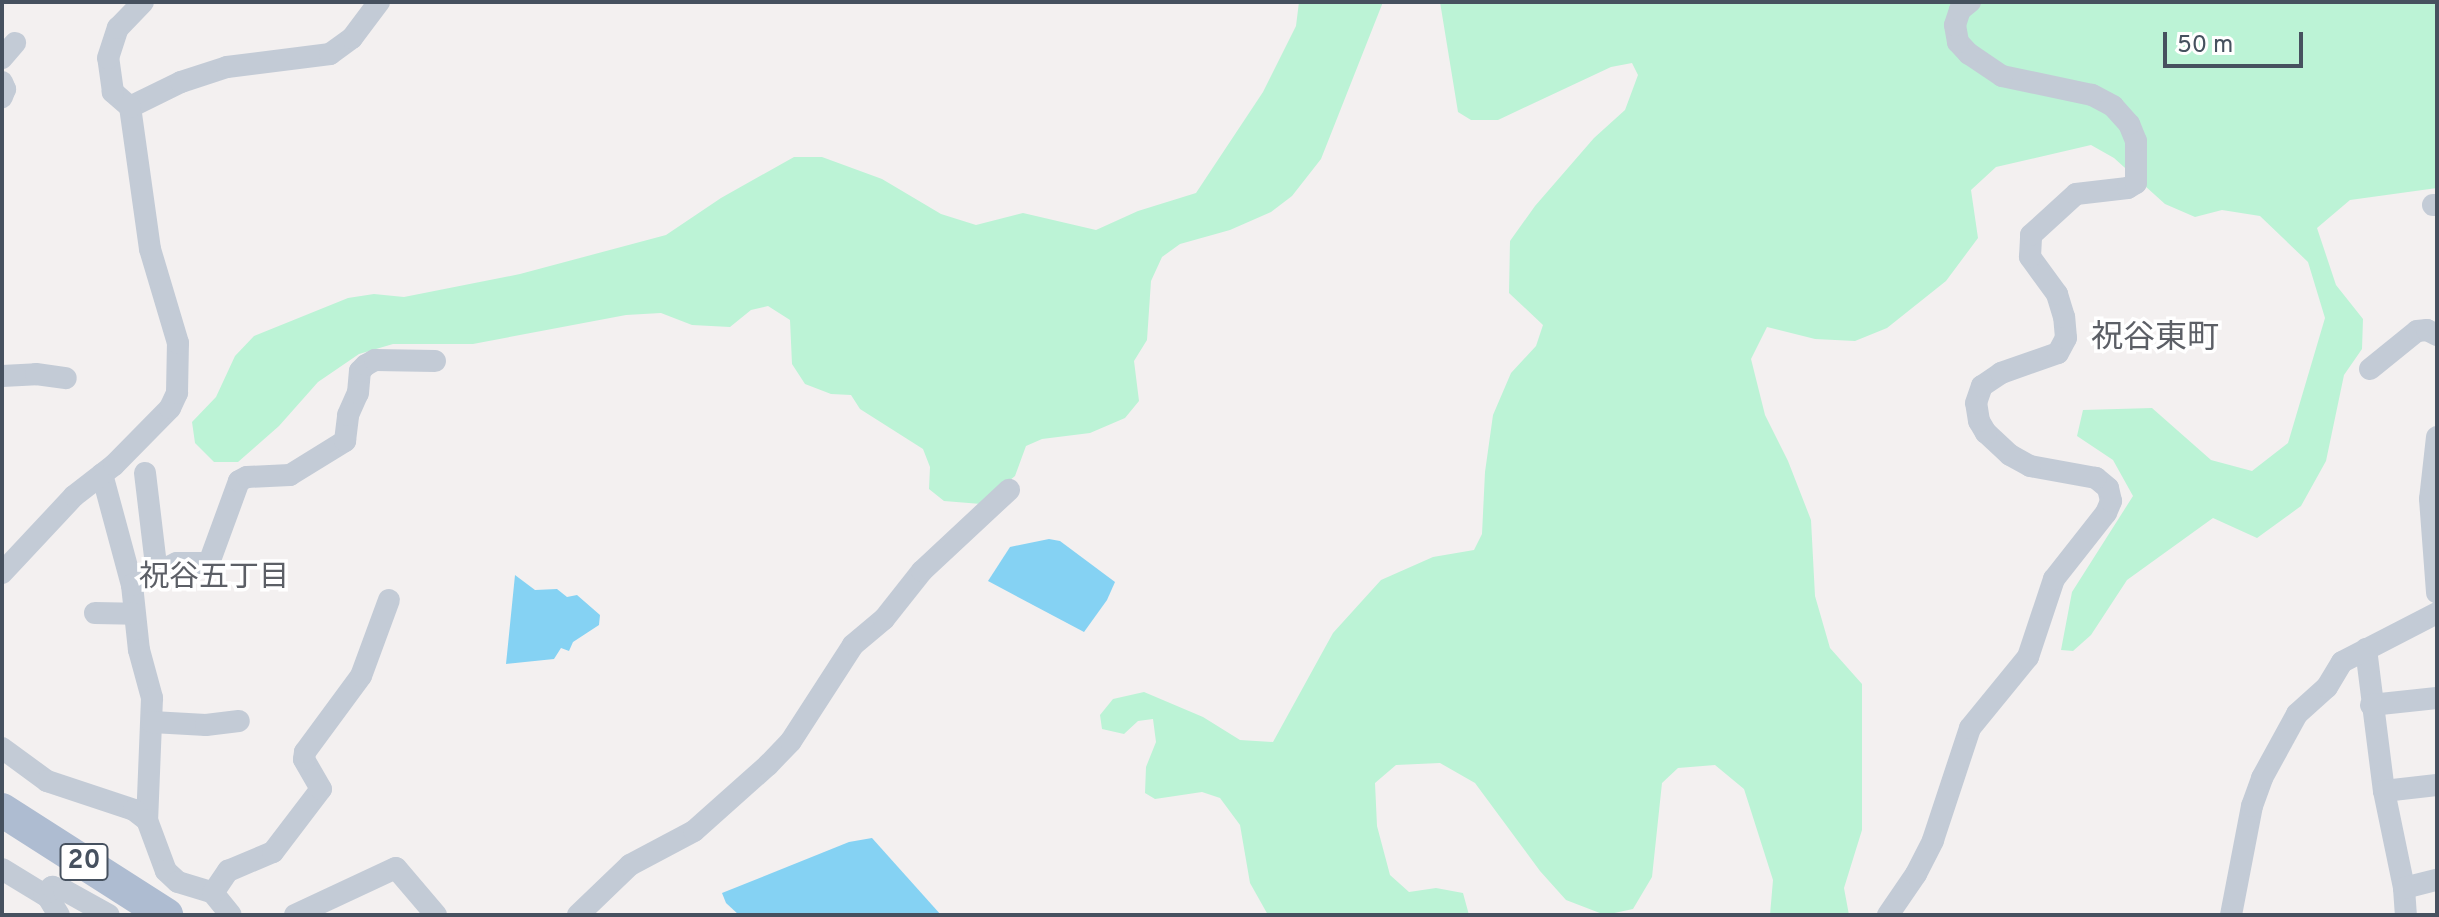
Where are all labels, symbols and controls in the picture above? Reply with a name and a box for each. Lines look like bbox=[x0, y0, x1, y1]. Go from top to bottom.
scale bar bbox=[2167, 16, 2307, 66]
text: 50 m bbox=[2177, 31, 2233, 61]
district label: 祝谷東町 bbox=[2091, 320, 2219, 358]
district label: 祝谷五丁目 bbox=[139, 561, 289, 597]
road number: 20 bbox=[58, 840, 110, 884]

